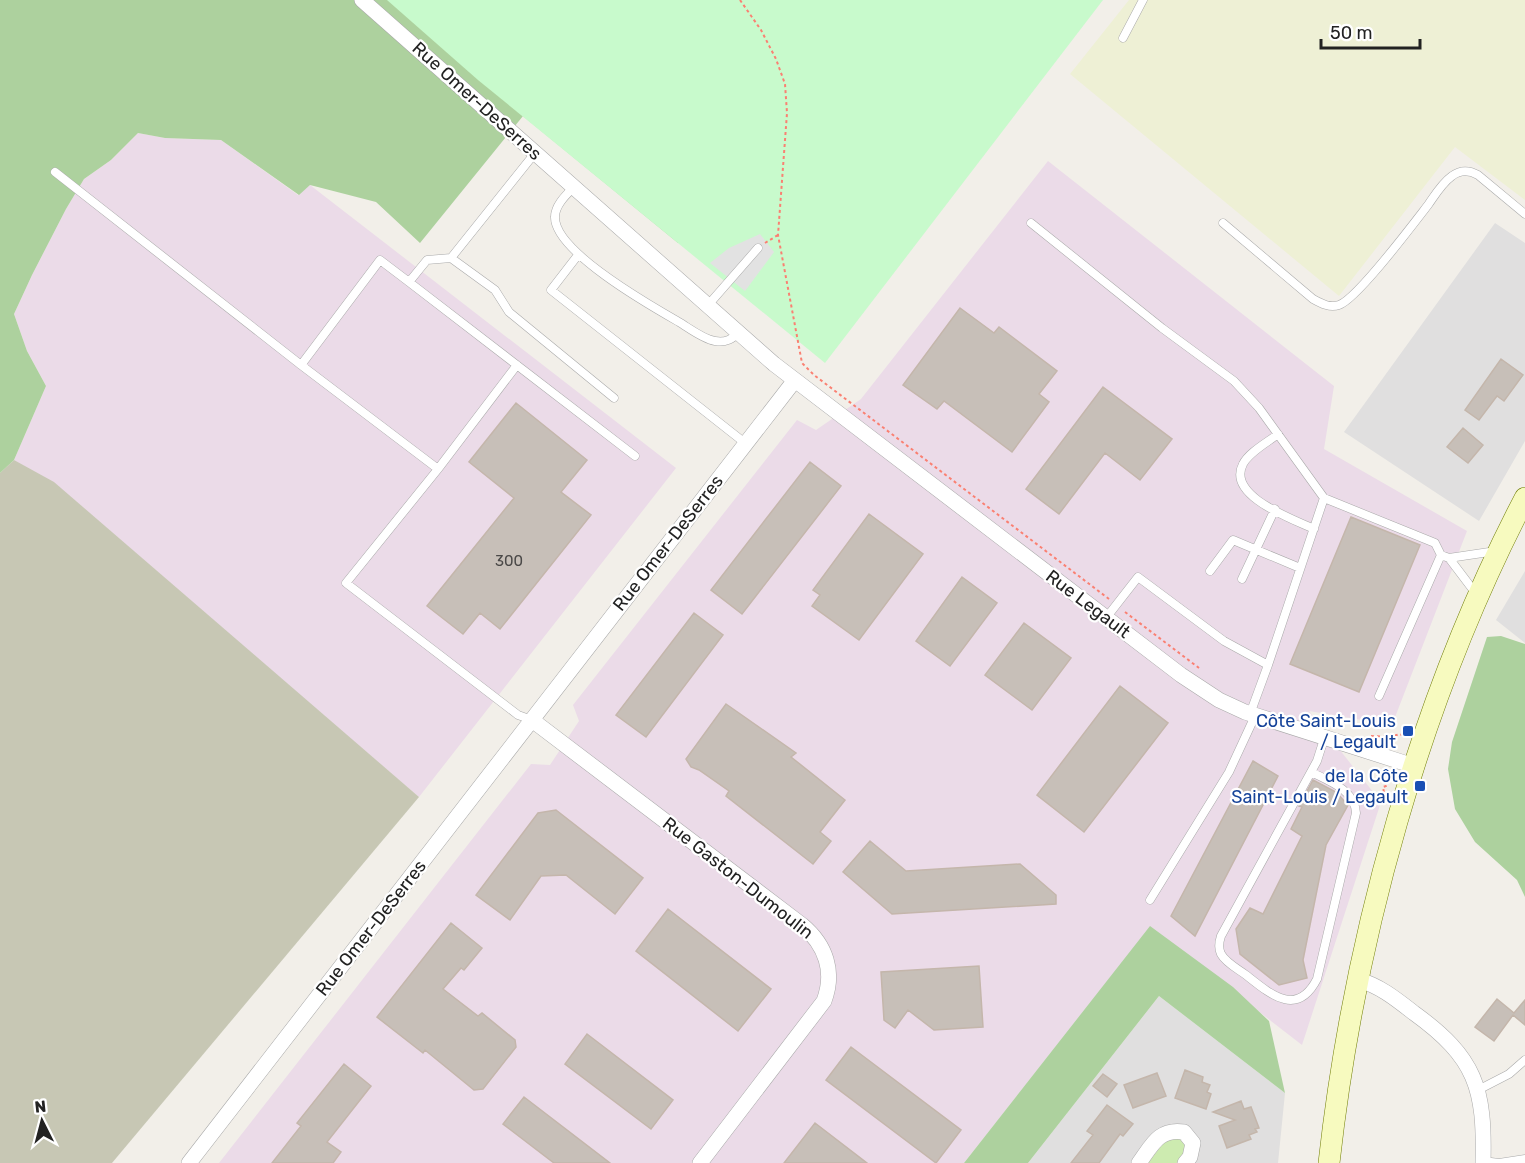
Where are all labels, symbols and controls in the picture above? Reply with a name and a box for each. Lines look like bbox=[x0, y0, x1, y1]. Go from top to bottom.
scale bar bbox=[1321, 12, 1420, 50]
text: 50 m bbox=[1330, 22, 1373, 44]
street label: Rue Omer-DeSerres bbox=[408, 37, 546, 165]
street label: Rue Omer-DeSerres bbox=[608, 471, 728, 615]
house number: 300 bbox=[495, 552, 523, 570]
street label: Rue Legault bbox=[1041, 565, 1135, 643]
place label: Côte Saint-Louis / Legault bbox=[1256, 710, 1396, 753]
marker: Côte Saint-Louis / Legault bbox=[1401, 724, 1415, 738]
place label: de la Côte Saint-Louis / Legault bbox=[1231, 765, 1408, 808]
marker: de la Côte Saint-Louis / Legault bbox=[1413, 779, 1427, 793]
street label: Rue Gaston-Dumoulin bbox=[658, 812, 818, 944]
street label: Rue Omer-DeSerres bbox=[311, 856, 431, 1000]
north arrow bbox=[12, 1091, 72, 1151]
text: N bbox=[34, 1097, 47, 1117]

